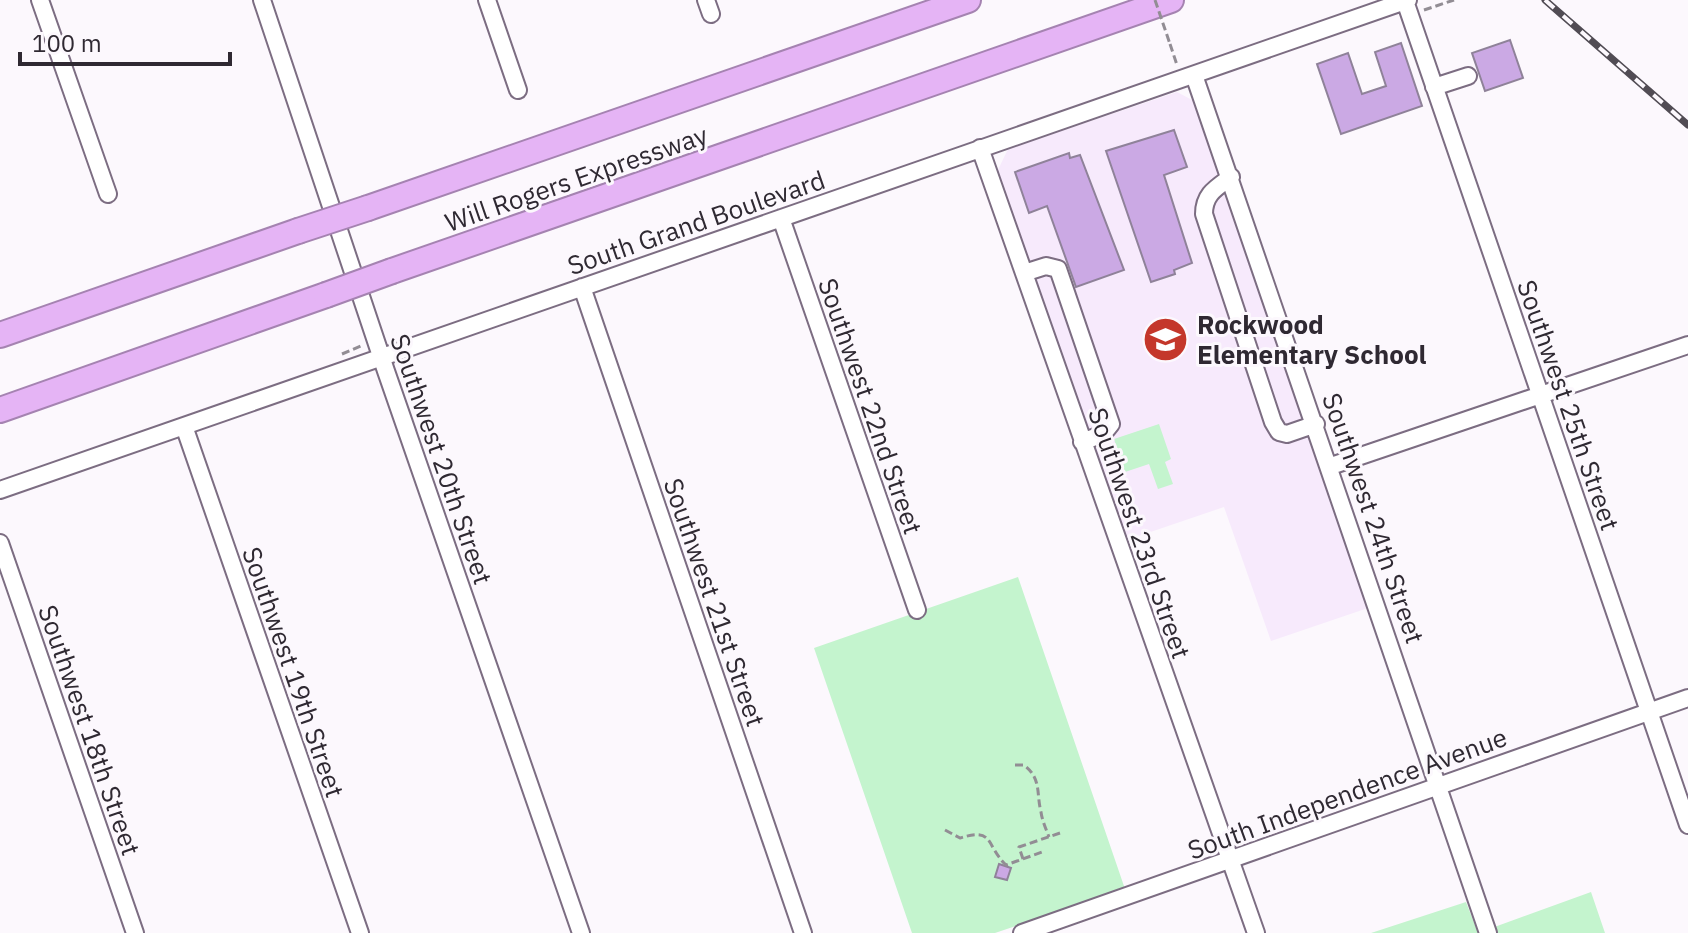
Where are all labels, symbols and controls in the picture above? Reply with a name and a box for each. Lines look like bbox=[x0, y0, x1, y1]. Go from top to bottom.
scale bar bbox=[20, 16, 230, 66]
text: 100 m bbox=[32, 27, 102, 59]
street label: Will Rogers Expressway bbox=[440, 117, 712, 239]
street label: South Grand Boulevard bbox=[563, 162, 829, 282]
street label: Southwest 22nd Street bbox=[811, 273, 931, 539]
street label: Southwest 25th Street bbox=[1510, 275, 1628, 535]
place label: Rockwood Elementary School bbox=[1197, 307, 1427, 371]
school or university icon: Rockwood Elementary School bbox=[1142, 315, 1190, 363]
street label: Southwest 20th Street bbox=[383, 329, 501, 589]
street label: Southwest 24th Street bbox=[1315, 388, 1433, 648]
street label: Southwest 23rd Street bbox=[1081, 403, 1199, 663]
street label: Southwest 21st Street bbox=[657, 473, 773, 731]
street label: Southwest 19th Street bbox=[235, 542, 353, 802]
street label: Southwest 18th Street bbox=[31, 600, 149, 860]
street label: South Independence Avenue bbox=[1183, 719, 1511, 867]

